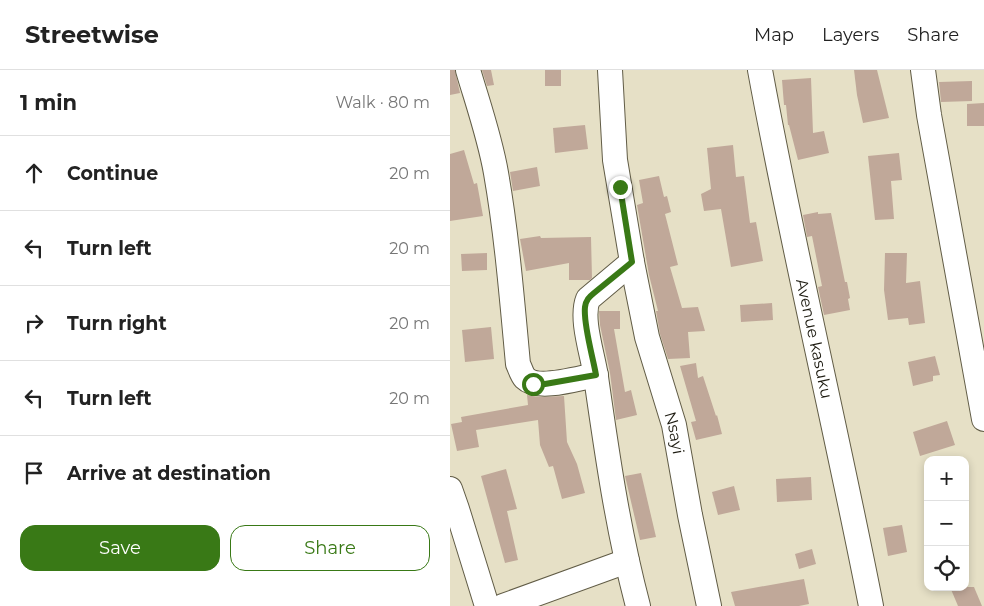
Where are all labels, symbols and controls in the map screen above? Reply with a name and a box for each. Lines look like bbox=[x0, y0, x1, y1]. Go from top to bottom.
text: Streetwise bbox=[25, 20, 159, 49]
text: Map bbox=[754, 24, 794, 46]
text: Layers bbox=[822, 24, 879, 46]
text: Share bbox=[907, 24, 959, 46]
text: 1 min bbox=[20, 90, 77, 115]
text: Walk · 80 m bbox=[335, 93, 430, 112]
icon: ahead bbox=[20, 159, 48, 187]
text: Continue bbox=[67, 162, 158, 185]
text: 20 m bbox=[389, 164, 430, 183]
route end bbox=[609, 176, 632, 199]
icon: left bbox=[20, 234, 48, 262]
text: Turn left bbox=[67, 237, 152, 260]
text: 20 m bbox=[389, 239, 430, 258]
street label: Avenue kasuku bbox=[793, 277, 837, 400]
icon: right bbox=[20, 309, 48, 337]
text: Turn right bbox=[67, 312, 167, 335]
text: 20 m bbox=[389, 314, 430, 333]
route start bbox=[522, 373, 545, 396]
icon: left bbox=[20, 384, 48, 412]
text: Turn left bbox=[67, 387, 152, 410]
text: 20 m bbox=[389, 389, 430, 408]
street label: Nsayi bbox=[661, 409, 689, 456]
map controls bbox=[924, 456, 969, 591]
button: + bbox=[924, 456, 969, 501]
icon: arrive bbox=[20, 459, 48, 487]
text: Arrive at destination bbox=[67, 462, 271, 485]
button: − bbox=[924, 501, 969, 546]
button: Save bbox=[20, 525, 220, 571]
button: Share bbox=[230, 525, 430, 571]
button: locate bbox=[924, 546, 969, 591]

